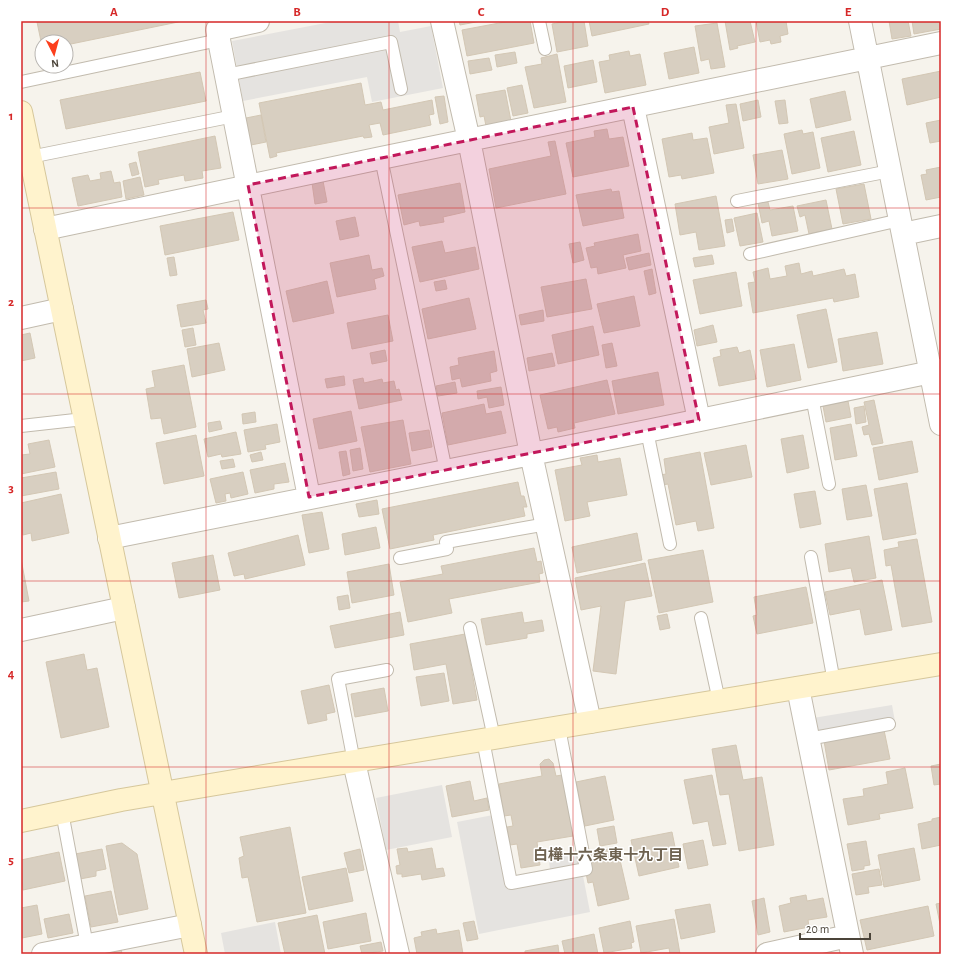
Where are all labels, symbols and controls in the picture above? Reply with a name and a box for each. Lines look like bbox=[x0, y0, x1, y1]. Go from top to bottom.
text: A bbox=[110, 6, 118, 19]
text: B bbox=[293, 6, 301, 19]
text: C bbox=[478, 6, 485, 19]
text: D bbox=[661, 6, 670, 19]
text: E bbox=[845, 6, 852, 19]
north arrow bbox=[34, 34, 74, 74]
text: N bbox=[51, 58, 59, 69]
text: 1 bbox=[9, 110, 13, 123]
text: 2 bbox=[8, 296, 14, 309]
text: 3 bbox=[8, 482, 14, 495]
text: 4 bbox=[8, 668, 15, 681]
district label: 白樺十六条東十九丁目 bbox=[533, 846, 683, 863]
text: 5 bbox=[8, 854, 14, 867]
scale bar bbox=[800, 915, 870, 941]
text: 20 m bbox=[806, 923, 829, 935]

